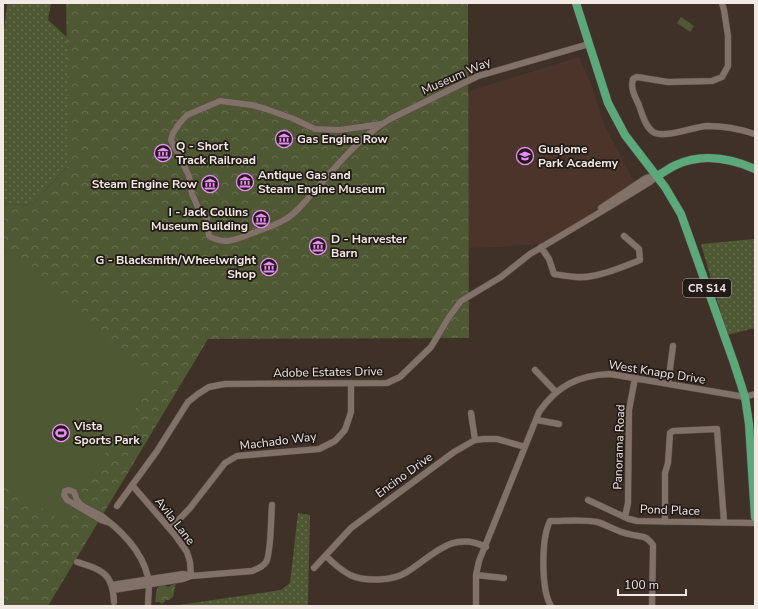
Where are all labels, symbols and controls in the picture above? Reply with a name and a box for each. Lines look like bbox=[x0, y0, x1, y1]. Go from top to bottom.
street label: Museum Way bbox=[419, 53, 494, 98]
museum icon: Gas Engine Row bbox=[274, 129, 294, 149]
place label: Gas Engine Row bbox=[297, 131, 389, 147]
place label: Q - Short Track Railroad bbox=[176, 138, 256, 168]
place label: Guajome Park Academy bbox=[538, 141, 619, 171]
museum icon: Q - Short Track Railroad bbox=[153, 143, 173, 163]
school or university icon: Guajome Park Academy bbox=[515, 146, 535, 166]
place label: Antique Gas and Steam Engine Museum bbox=[258, 167, 385, 197]
museum icon: Antique Gas and Steam Engine Museum bbox=[235, 172, 255, 192]
museum icon: Steam Engine Row bbox=[200, 174, 220, 194]
place label: Steam Engine Row bbox=[92, 176, 198, 192]
place label: I - Jack Collins Museum Building bbox=[151, 204, 248, 234]
museum icon: I - Jack Collins Museum Building bbox=[251, 209, 271, 229]
place label: D - Harvester Barn bbox=[331, 231, 407, 261]
museum icon: D - Harvester Barn bbox=[308, 236, 328, 256]
place label: G - Blacksmith/Wheelwright Shop bbox=[96, 252, 256, 282]
museum icon: G - Blacksmith/Wheelwright Shop bbox=[259, 257, 279, 277]
road number: CR S14 bbox=[683, 279, 731, 297]
street label: West Knapp Drive bbox=[607, 356, 707, 388]
street label: Adobe Estates Drive bbox=[273, 363, 383, 381]
street label: Panorama Road bbox=[610, 404, 628, 490]
place label: Vista Sports Park bbox=[73, 418, 140, 448]
sports icon: Vista Sports Park bbox=[51, 423, 71, 443]
street label: Machado Way bbox=[239, 428, 318, 454]
street label: Encino Drive bbox=[372, 449, 436, 501]
street label: Avila Lane bbox=[151, 494, 199, 548]
street label: Pond Place bbox=[640, 501, 700, 519]
scale bar bbox=[618, 571, 686, 597]
text: 100 m bbox=[624, 577, 659, 593]

